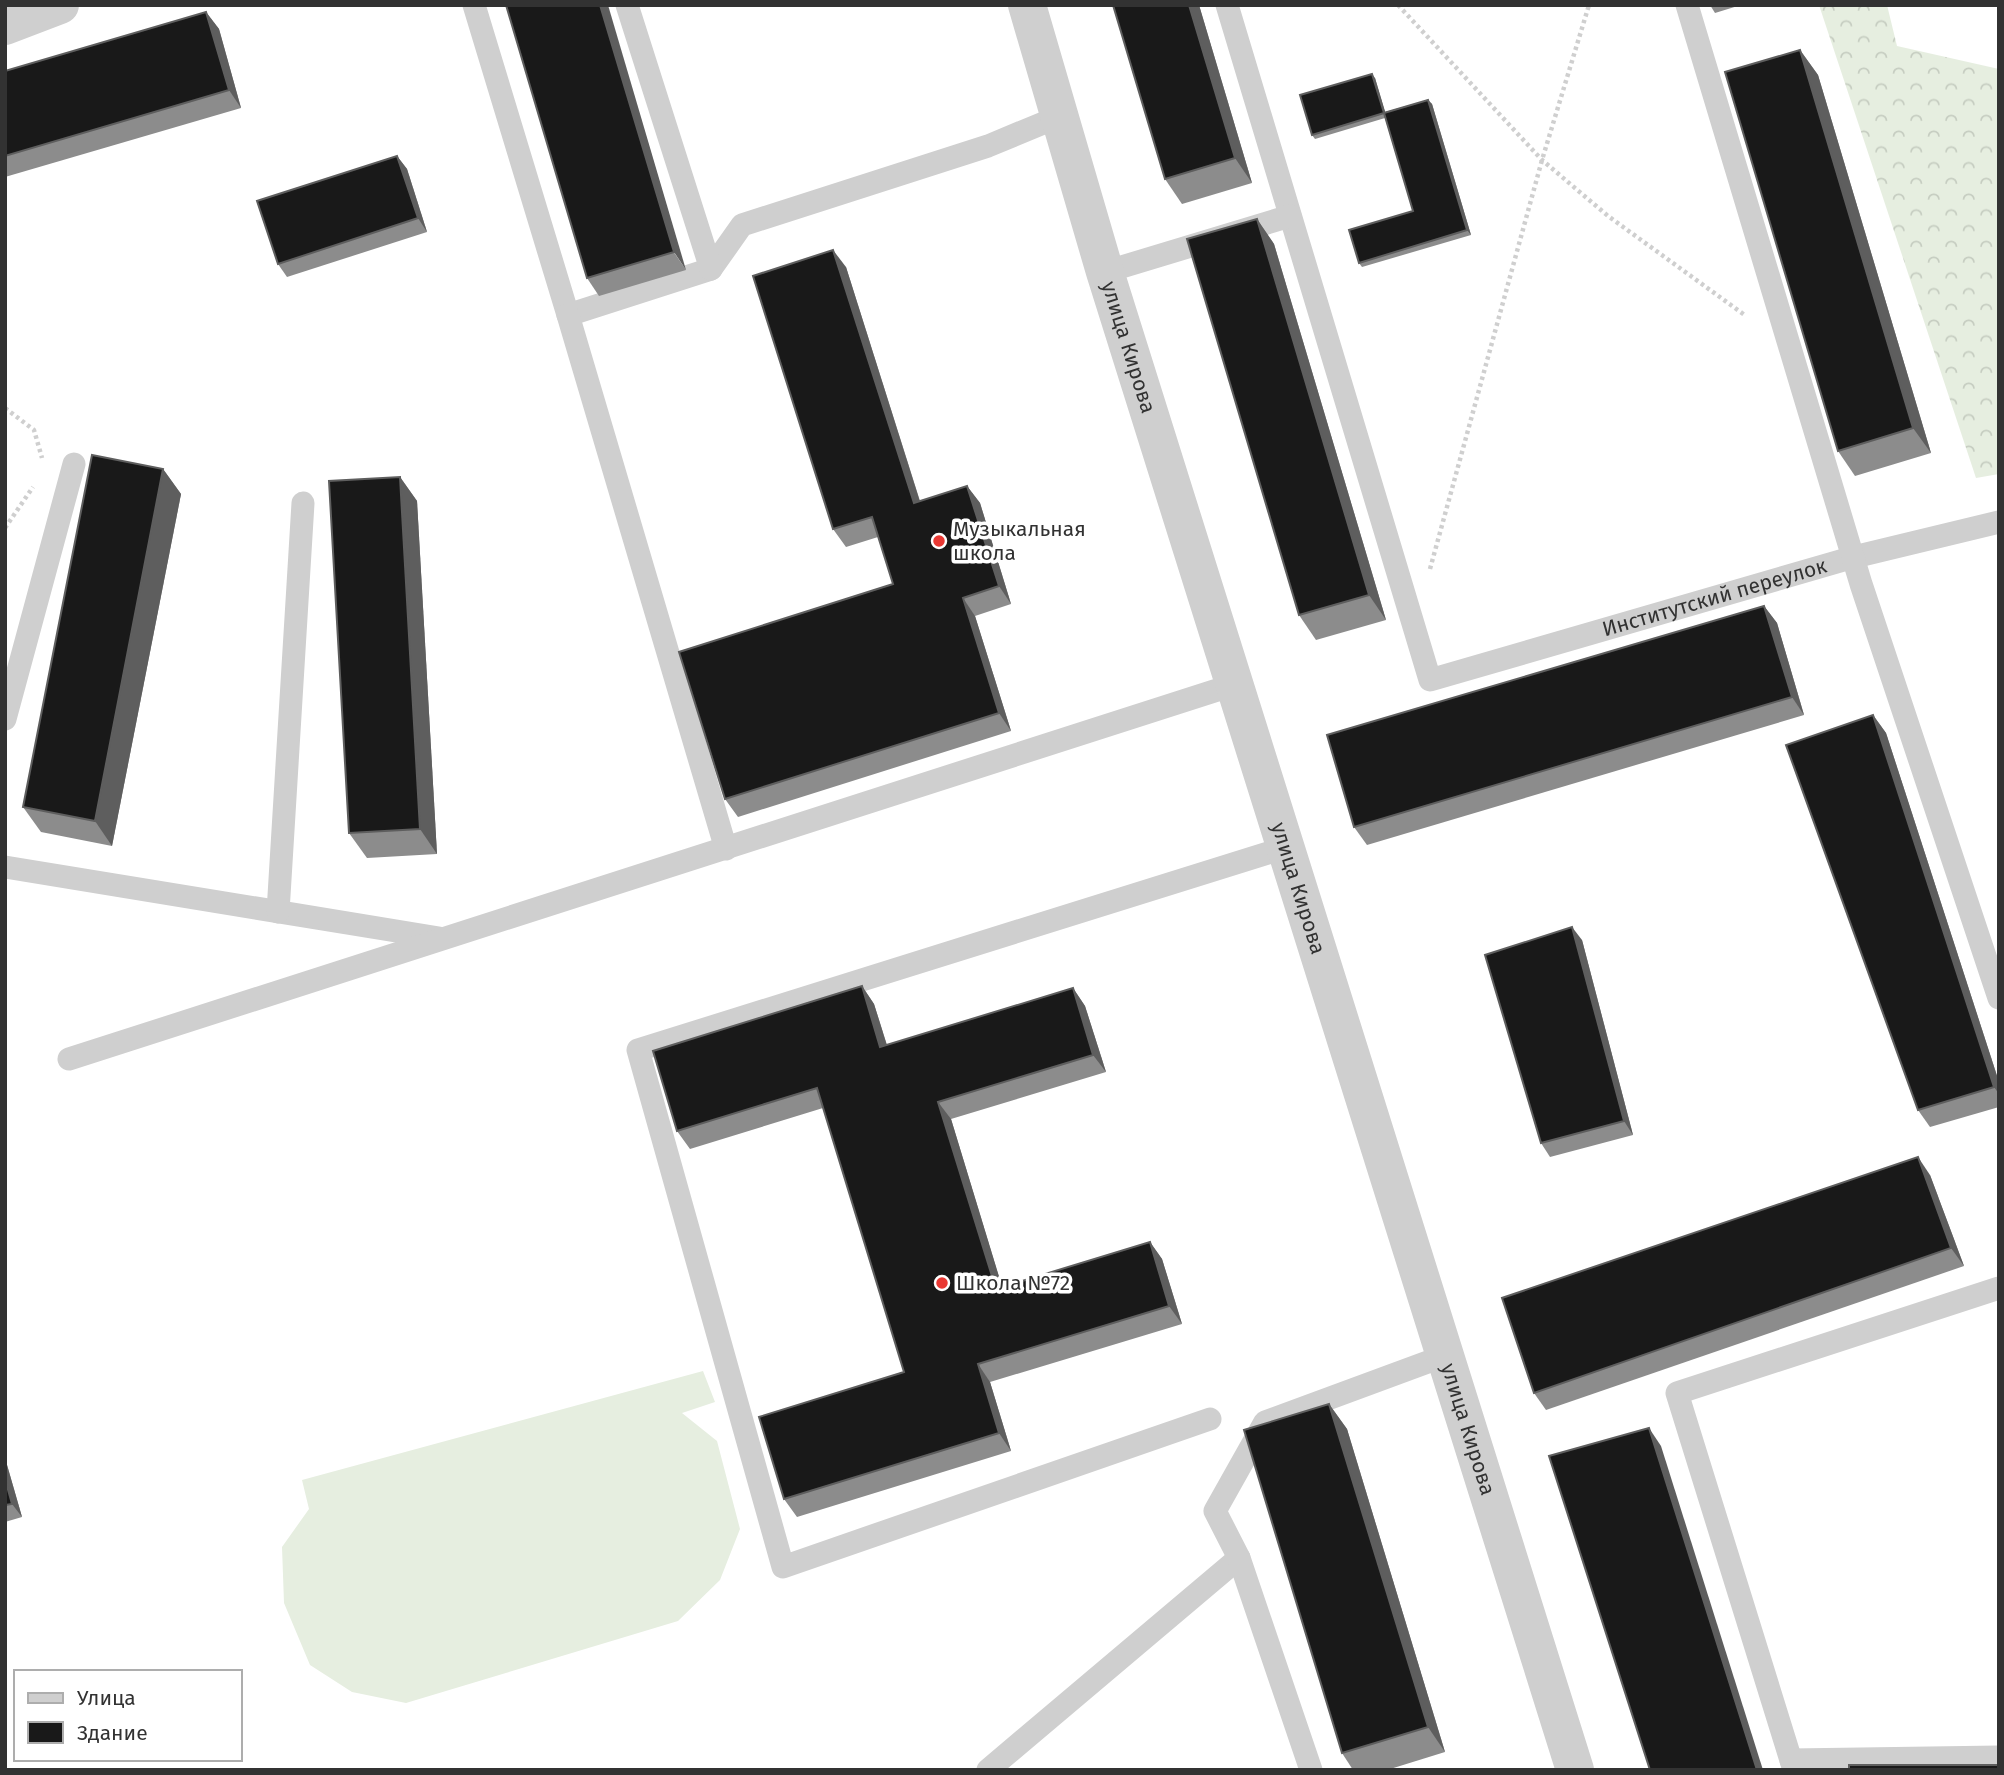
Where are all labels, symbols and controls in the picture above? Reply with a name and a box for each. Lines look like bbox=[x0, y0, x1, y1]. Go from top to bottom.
street label: улица Кирова bbox=[1096, 278, 1162, 416]
place label: Музыкальная школа bbox=[953, 516, 1086, 566]
marker: Музыкальная школа bbox=[931, 533, 947, 549]
street label: Институтский переулок bbox=[1599, 553, 1830, 642]
street label: улица Кирова bbox=[1265, 819, 1331, 957]
place label: Школа №72 bbox=[956, 1270, 1070, 1296]
marker: Школа №72 bbox=[934, 1275, 950, 1291]
street label: улица Кирова bbox=[1435, 1360, 1501, 1498]
legend bbox=[14, 1670, 242, 1761]
text: Улица bbox=[77, 1685, 136, 1711]
text: Здание bbox=[77, 1720, 148, 1746]

